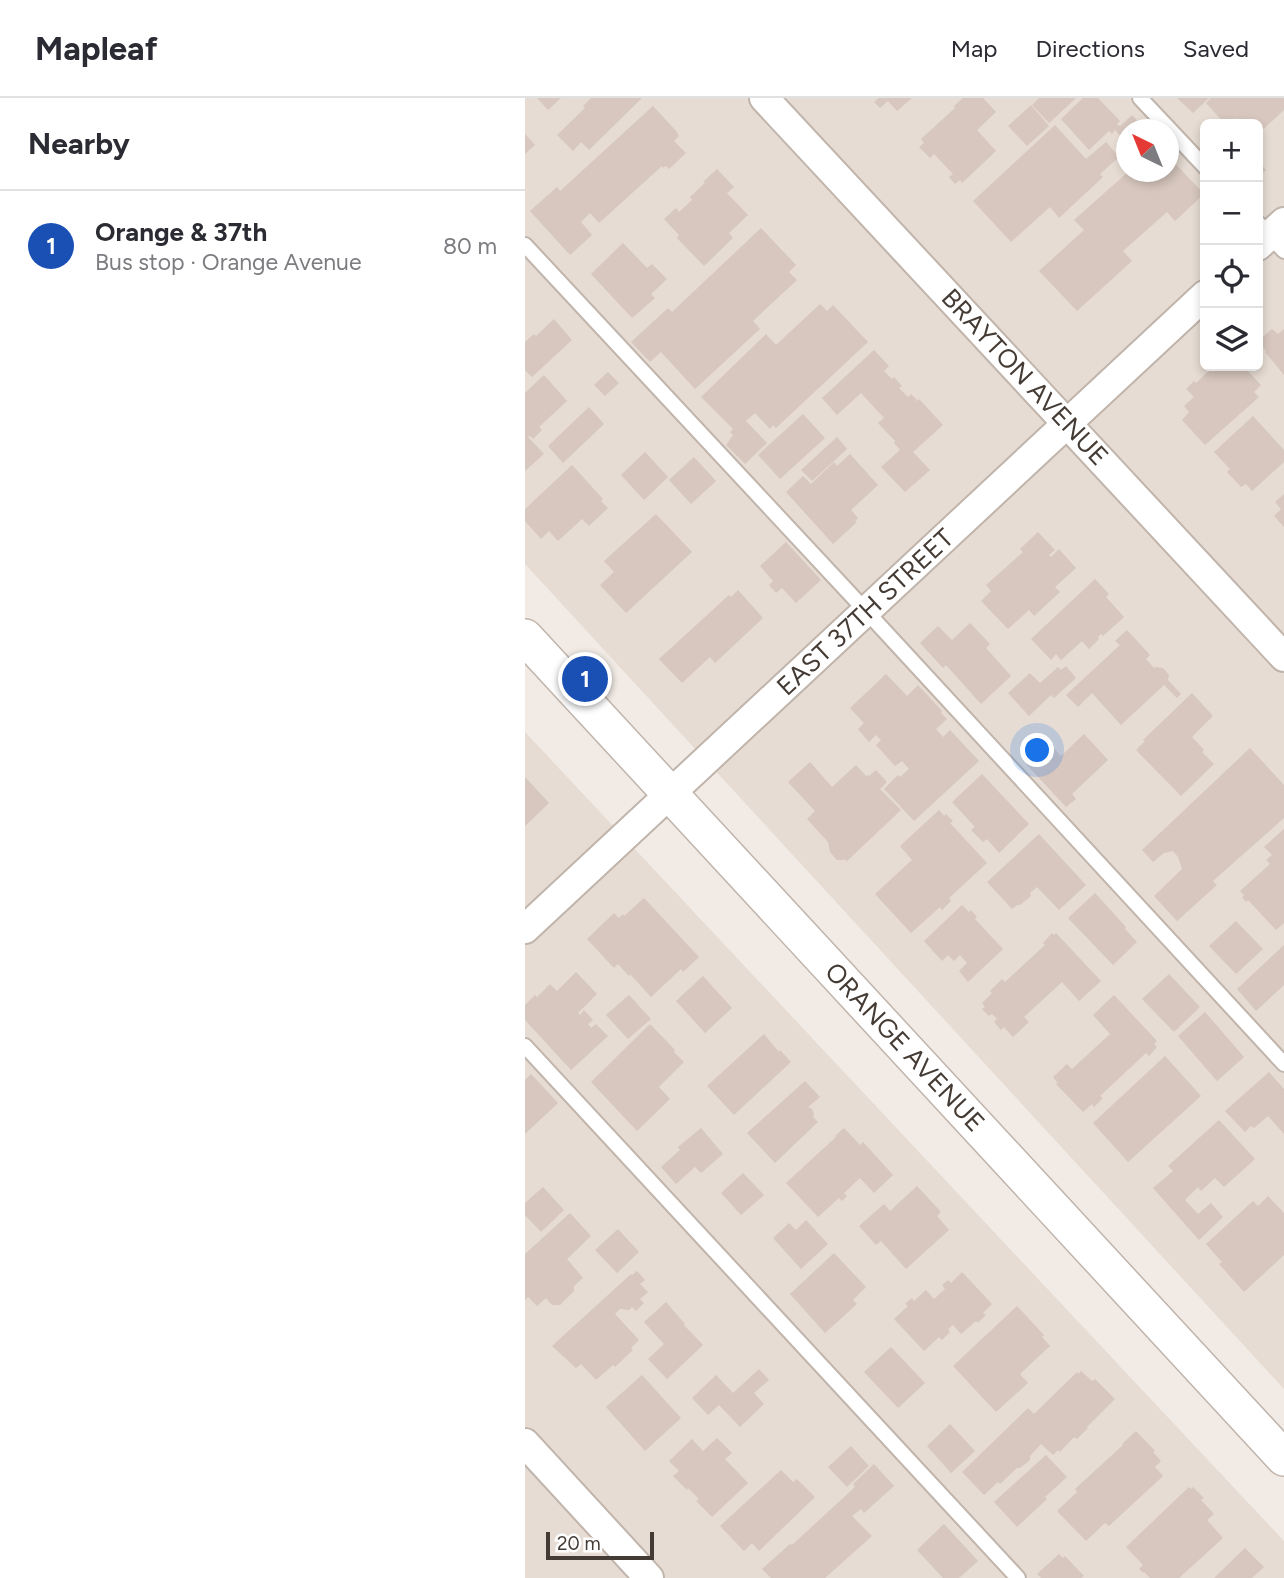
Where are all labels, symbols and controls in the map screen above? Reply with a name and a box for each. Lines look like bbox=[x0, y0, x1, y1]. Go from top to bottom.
text: Mapleaf bbox=[35, 29, 158, 68]
text: Map bbox=[951, 34, 997, 63]
text: Directions bbox=[1035, 34, 1145, 63]
text: Saved bbox=[1183, 34, 1249, 63]
north arrow bbox=[1116, 119, 1179, 182]
map controls bbox=[1200, 119, 1263, 371]
button: + bbox=[1200, 119, 1263, 182]
text: Nearby bbox=[28, 125, 130, 162]
button: − bbox=[1200, 182, 1263, 245]
text: Orange & 37th bbox=[95, 216, 267, 248]
text: 1 bbox=[46, 232, 56, 260]
text: 80 m bbox=[443, 232, 497, 260]
button: locate bbox=[1200, 245, 1263, 308]
text: Bus stop · Orange Avenue bbox=[95, 248, 361, 276]
street label: BRAYTON AVENUE bbox=[935, 282, 1115, 472]
button: layers bbox=[1200, 308, 1263, 371]
street label: EAST 37TH STREET bbox=[770, 521, 960, 702]
pin: 1 bbox=[562, 653, 608, 705]
your location bbox=[1020, 733, 1054, 767]
street label: ORANGE AVENUE bbox=[818, 956, 992, 1138]
scale bar bbox=[546, 1529, 655, 1561]
text: 20 m bbox=[557, 1532, 601, 1555]

